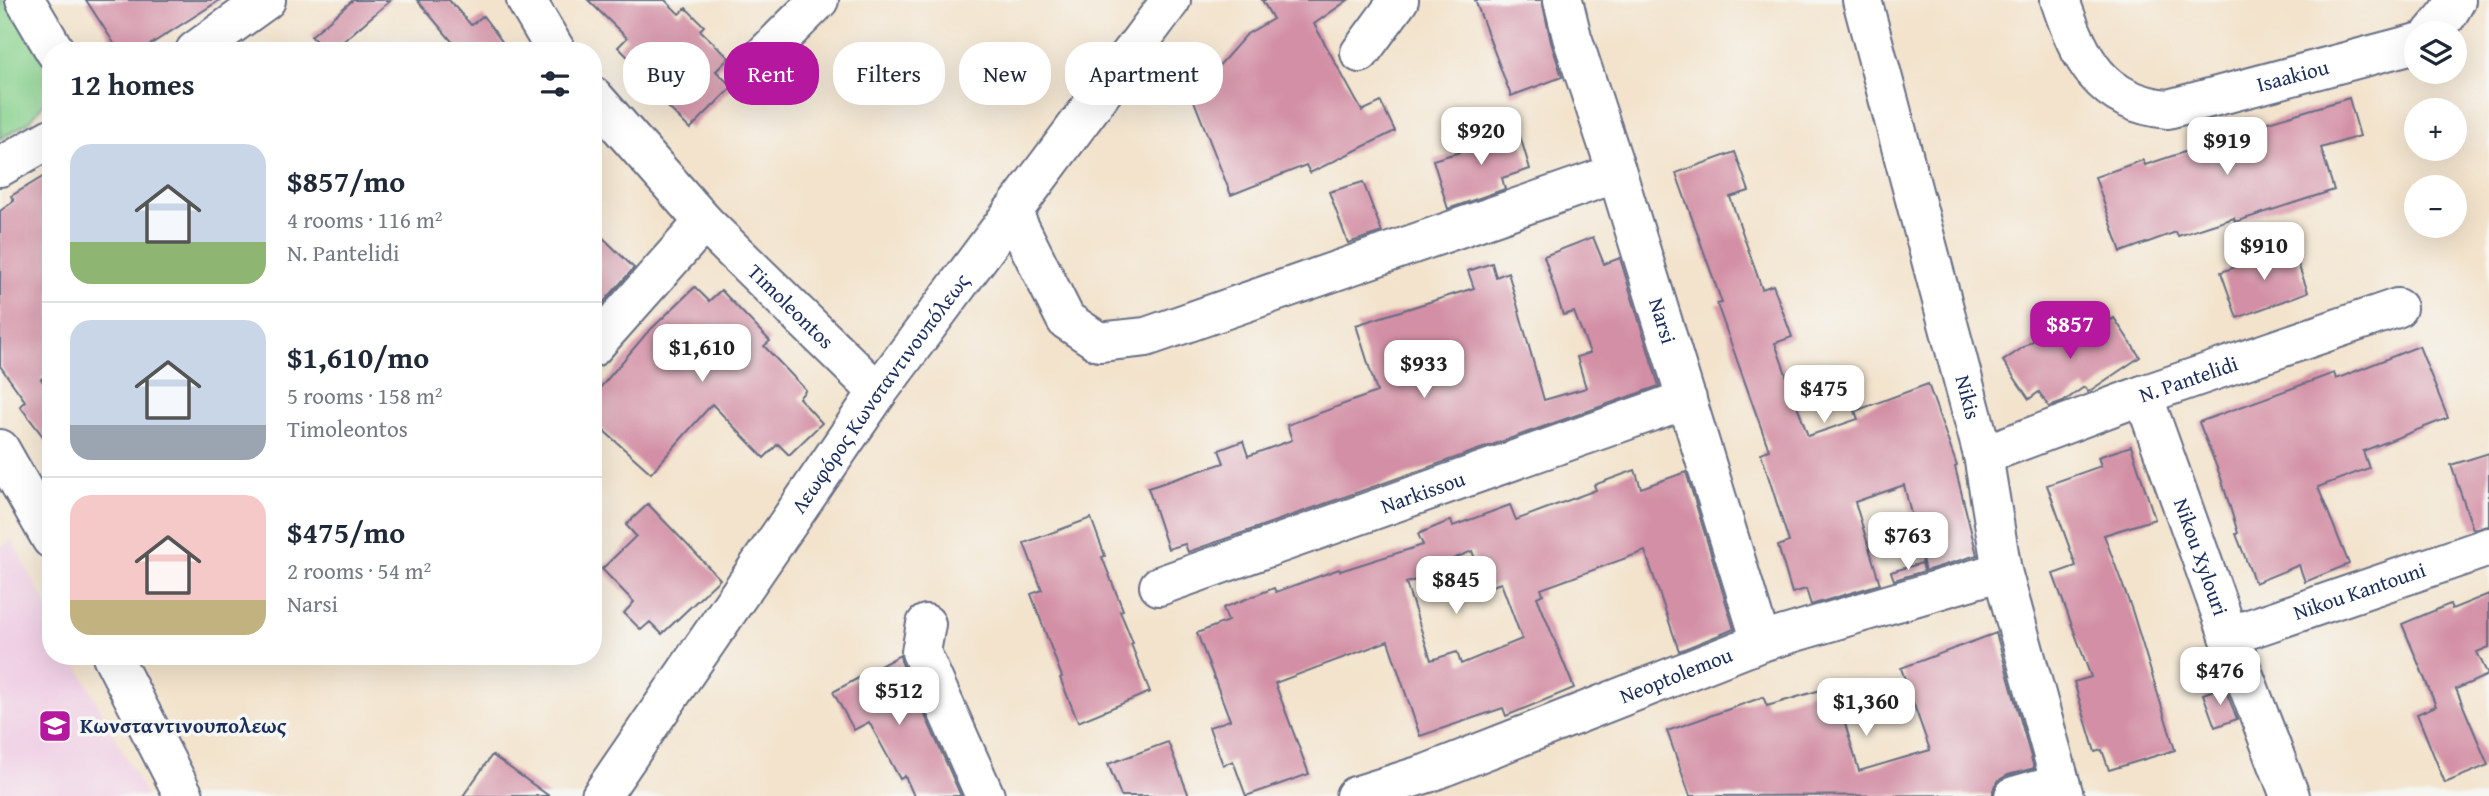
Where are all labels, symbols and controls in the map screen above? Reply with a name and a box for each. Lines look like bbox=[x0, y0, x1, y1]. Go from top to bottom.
map controls bbox=[2404, 21, 2467, 238]
button: layers bbox=[2404, 21, 2467, 84]
chip: Buy bbox=[623, 42, 710, 105]
chip: Rent bbox=[724, 42, 819, 105]
chip: Filters bbox=[833, 42, 945, 105]
chip: New bbox=[959, 42, 1051, 105]
chip: Apartment bbox=[1065, 42, 1223, 105]
street label: Isaakiou bbox=[2253, 51, 2333, 100]
text: 12 homes bbox=[70, 62, 195, 106]
icon: filters bbox=[536, 65, 574, 103]
button: + bbox=[2404, 98, 2467, 161]
pin: $920 bbox=[1440, 108, 1522, 167]
text: $920 bbox=[1457, 113, 1505, 146]
pin: $919 bbox=[2186, 118, 2268, 177]
text: $919 bbox=[2203, 123, 2251, 156]
text: $857/mo bbox=[287, 159, 405, 203]
icon: home bbox=[126, 172, 210, 256]
button: − bbox=[2404, 175, 2467, 238]
text: 4 rooms · 116 m² bbox=[287, 203, 442, 236]
pin: $910 bbox=[2223, 222, 2305, 282]
text: $910 bbox=[2240, 228, 2288, 261]
text: N. Pantelidi bbox=[287, 236, 399, 269]
street label: Timoleontos bbox=[741, 257, 841, 356]
street label: Λεωφόρος Κωνσταντινουπόλεως bbox=[783, 267, 977, 519]
street label: Narsi bbox=[1641, 294, 1685, 348]
pin: $857 bbox=[2029, 302, 2111, 361]
text: $857 bbox=[2046, 307, 2094, 340]
pin: $1,610 bbox=[645, 324, 759, 384]
text: $1,610 bbox=[669, 330, 735, 363]
text: $1,610/mo bbox=[287, 335, 429, 379]
pin: $933 bbox=[1383, 340, 1465, 400]
text: $933 bbox=[1400, 346, 1448, 379]
icon: home bbox=[126, 348, 210, 432]
street label: N. Pantelidi bbox=[2135, 348, 2242, 410]
pin: $475 bbox=[1783, 366, 1865, 425]
text: $475 bbox=[1800, 371, 1848, 404]
street label: Nikis bbox=[1947, 372, 1989, 423]
text: 5 rooms · 158 m² bbox=[287, 379, 442, 412]
text: Timoleontos bbox=[287, 412, 408, 445]
street label: Narkissou bbox=[1376, 463, 1470, 521]
street label: Nikou Xylouri bbox=[2166, 494, 2237, 620]
text: $475/mo bbox=[287, 510, 405, 554]
pin: $763 bbox=[1867, 512, 1949, 572]
text: $763 bbox=[1884, 518, 1932, 551]
icon: home bbox=[126, 523, 210, 607]
text: 2 rooms · 54 m² bbox=[287, 554, 431, 587]
street label: Nikou Kantouni bbox=[2289, 554, 2430, 628]
pin: $845 bbox=[1415, 556, 1497, 616]
text: $845 bbox=[1432, 562, 1480, 595]
text: Narsi bbox=[287, 587, 338, 620]
street label: Neoptolemou bbox=[1615, 639, 1737, 711]
pin: $476 bbox=[2179, 648, 2261, 707]
text: $476 bbox=[2196, 653, 2244, 686]
pin: $512 bbox=[858, 668, 940, 727]
text: $512 bbox=[875, 673, 923, 706]
pin: $1,360 bbox=[1809, 678, 1923, 738]
text: $1,360 bbox=[1833, 684, 1899, 717]
school or university icon: Κωνσταντινουπολεως bbox=[36, 707, 74, 745]
place label: Κωνσταντινουπολεως bbox=[80, 710, 287, 741]

